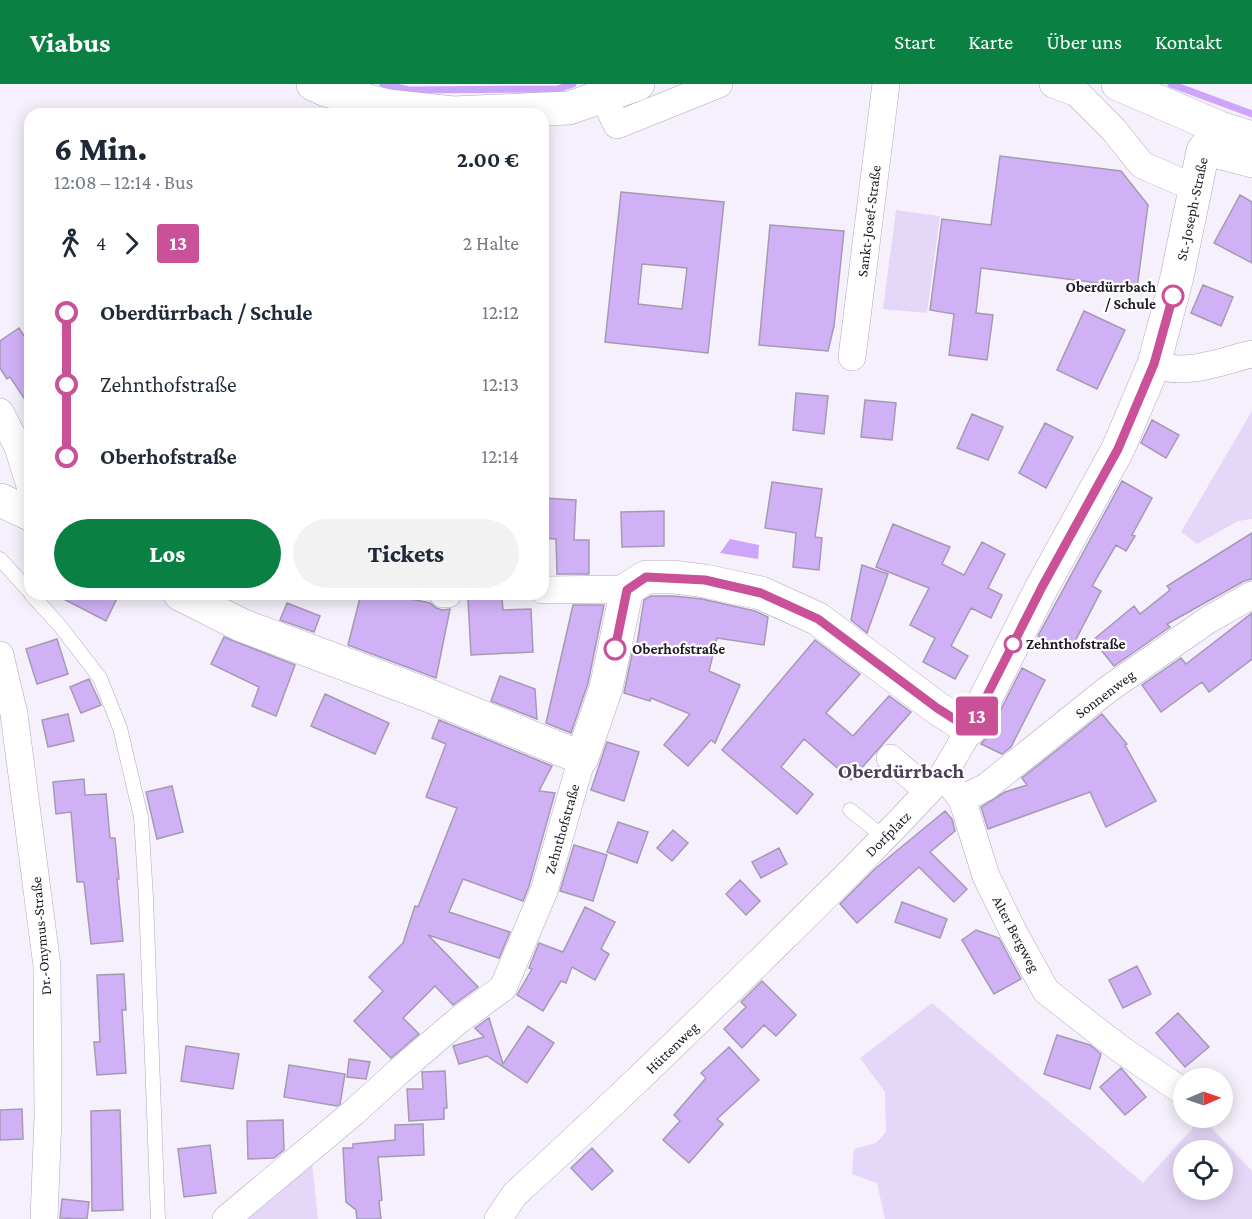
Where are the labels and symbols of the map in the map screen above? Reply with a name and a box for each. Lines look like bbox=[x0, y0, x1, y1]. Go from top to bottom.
street label: St.-Joseph-Straße bbox=[1173, 156, 1212, 262]
street label: Sankt-Josef-Straße bbox=[854, 164, 885, 278]
place label: Oberdürrbach / Schule bbox=[1066, 279, 1156, 312]
marker: Oberdürrbach / Schule bbox=[1162, 285, 1184, 307]
marker: Zehnthofstraße bbox=[1004, 635, 1022, 653]
place label: Zehnthofstraße bbox=[1026, 636, 1126, 652]
marker: Oberhofstraße bbox=[604, 638, 626, 660]
place label: Oberhofstraße bbox=[632, 641, 725, 657]
street label: Sonnenweg bbox=[1072, 667, 1138, 722]
line badge: 13 bbox=[950, 696, 1004, 736]
district label: Oberdürrbach bbox=[838, 759, 964, 783]
street label: Zehnthofstraße bbox=[541, 782, 583, 876]
street label: Dorfplatz bbox=[862, 808, 915, 861]
street label: Dr.-Onymus-Straße bbox=[28, 876, 55, 996]
street label: Alter Bergweg bbox=[988, 893, 1043, 975]
street label: Hüttenweg bbox=[642, 1019, 702, 1078]
north arrow bbox=[1173, 1068, 1233, 1128]

